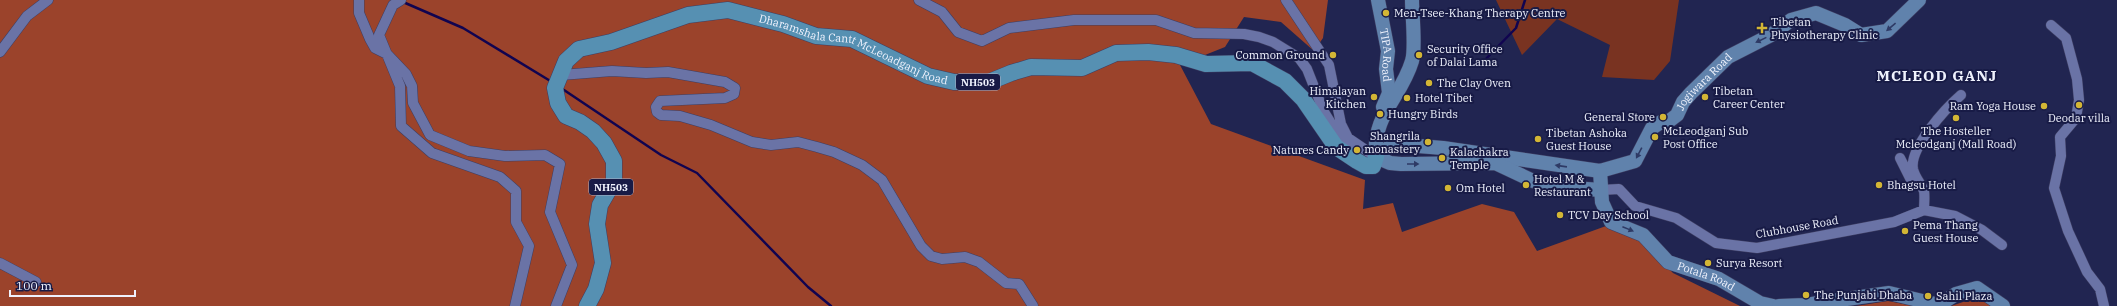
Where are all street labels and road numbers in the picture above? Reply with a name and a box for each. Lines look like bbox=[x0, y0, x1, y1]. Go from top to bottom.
street label: Dharamshala Cantt McLeoadganj Road bbox=[757, 11, 949, 87]
street label: TIPA Road bbox=[1377, 27, 1395, 83]
street label: Jogiwara Road bbox=[1673, 50, 1735, 113]
road number: NH503 bbox=[956, 74, 1000, 90]
road number: NH503 bbox=[589, 179, 633, 195]
street label: Clubhouse Road bbox=[1755, 213, 1840, 241]
street label: Potala Road bbox=[1675, 259, 1738, 294]

